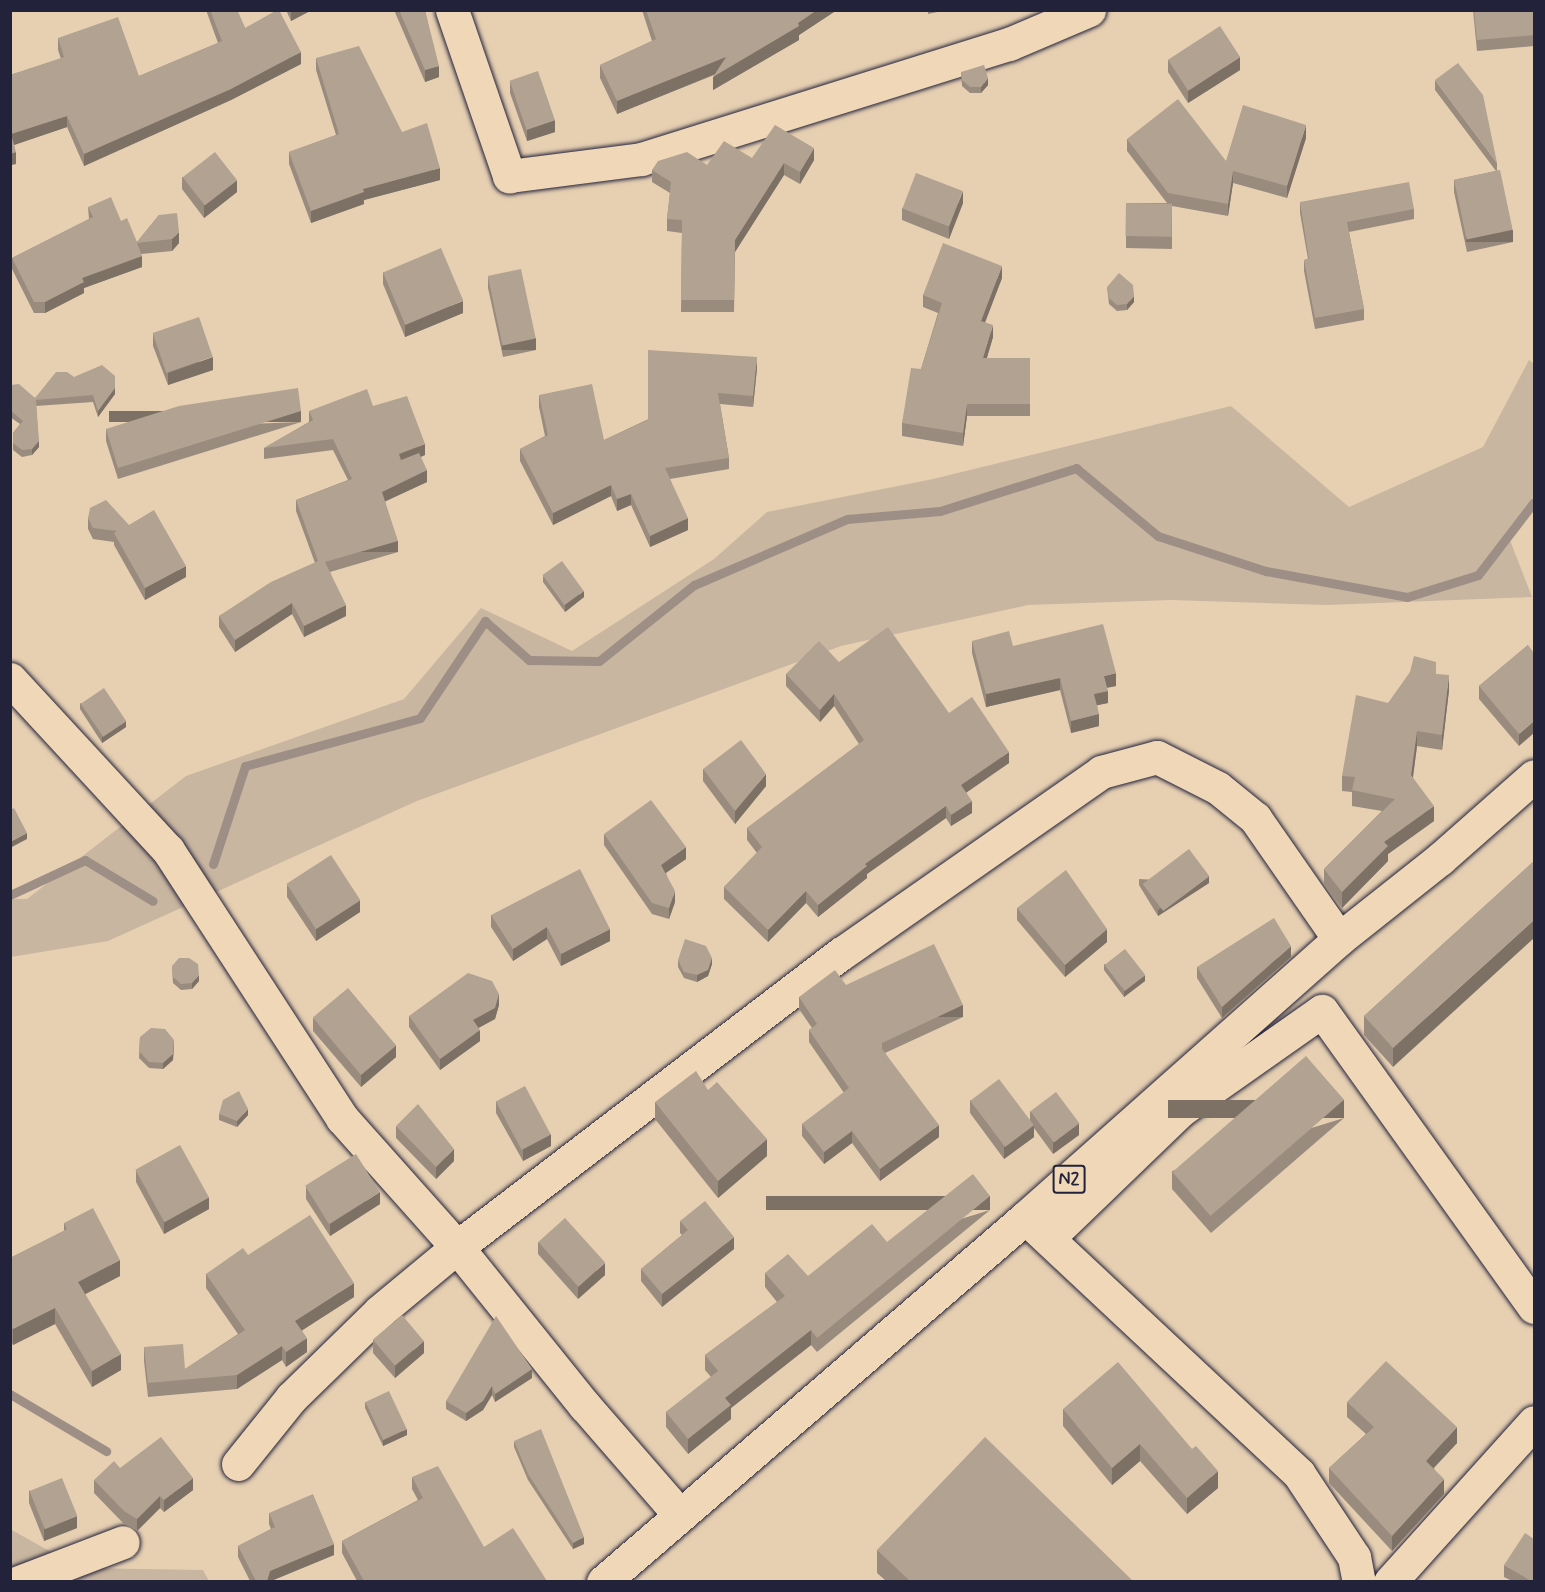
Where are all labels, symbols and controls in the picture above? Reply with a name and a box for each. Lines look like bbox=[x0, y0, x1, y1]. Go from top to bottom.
road number: N2 bbox=[1052, 1164, 1086, 1194]

